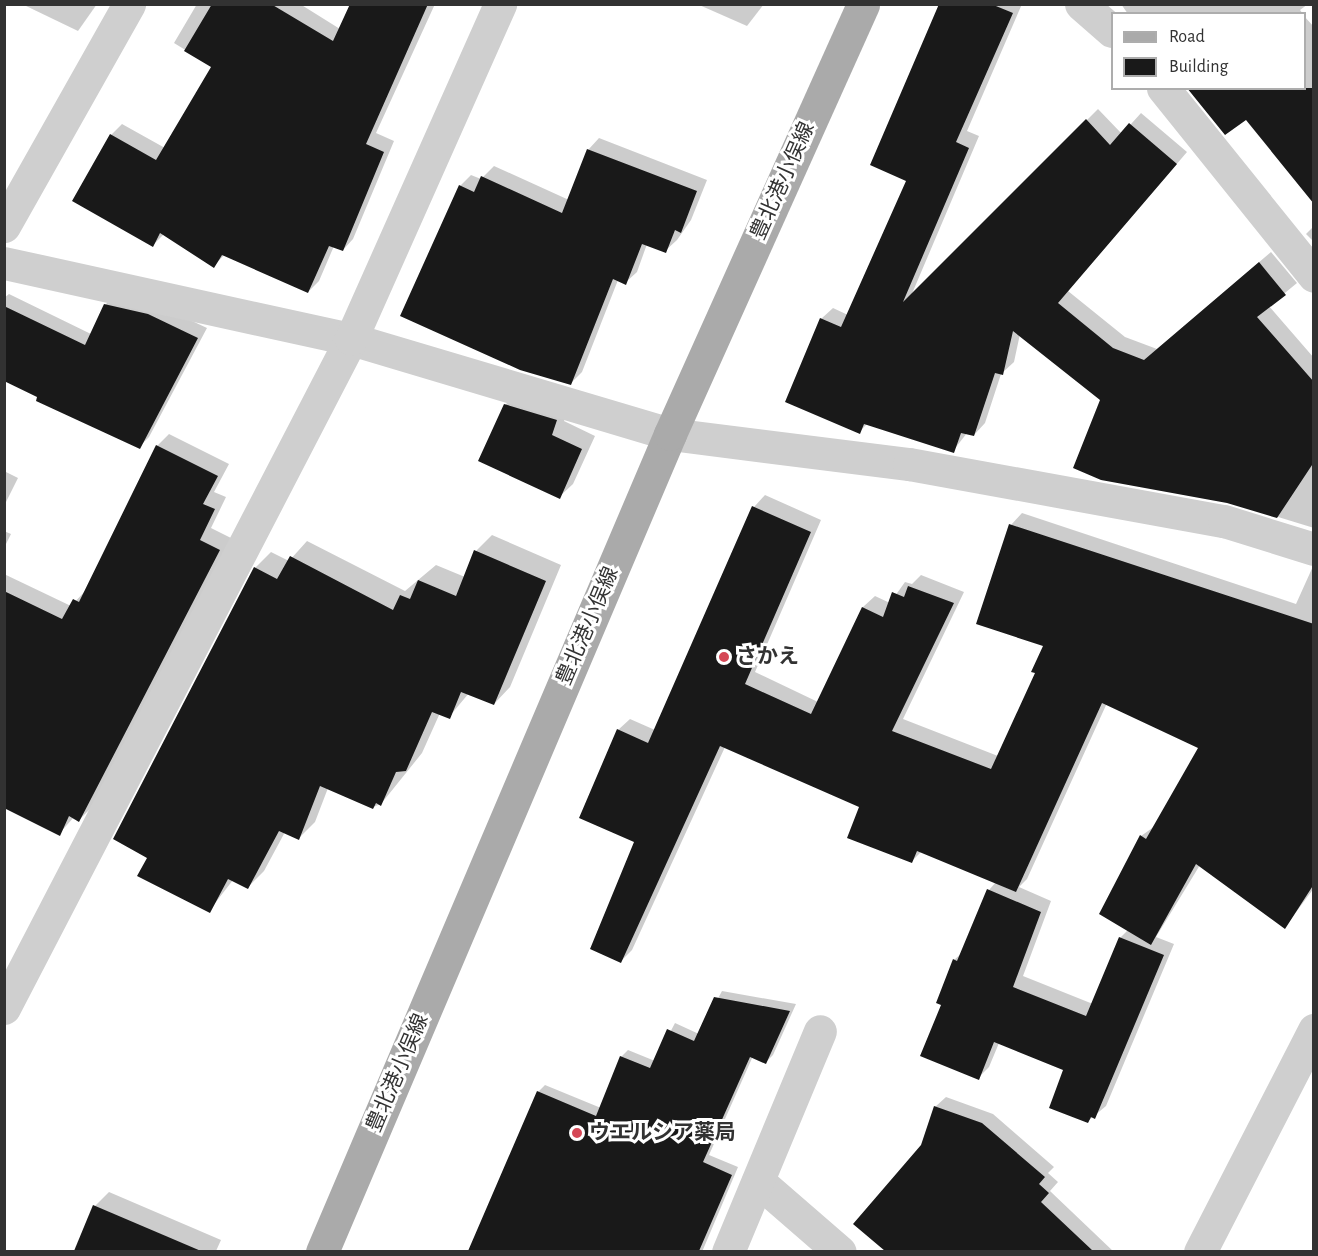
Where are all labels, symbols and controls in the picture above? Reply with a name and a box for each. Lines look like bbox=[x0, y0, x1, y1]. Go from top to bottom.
legend bbox=[1111, 12, 1306, 90]
text: Road bbox=[1169, 28, 1205, 46]
text: Building bbox=[1169, 58, 1228, 76]
street label: 豊北港小俣線 bbox=[746, 118, 820, 244]
street label: 豊北港小俣線 bbox=[552, 563, 624, 689]
place label: さかえ bbox=[736, 644, 799, 670]
marker: さかえ bbox=[717, 650, 731, 664]
street label: 豊北港小俣線 bbox=[362, 1010, 434, 1136]
place label: ウエルシア薬局 bbox=[589, 1120, 736, 1146]
marker: ウエルシア薬局 bbox=[570, 1126, 584, 1140]

